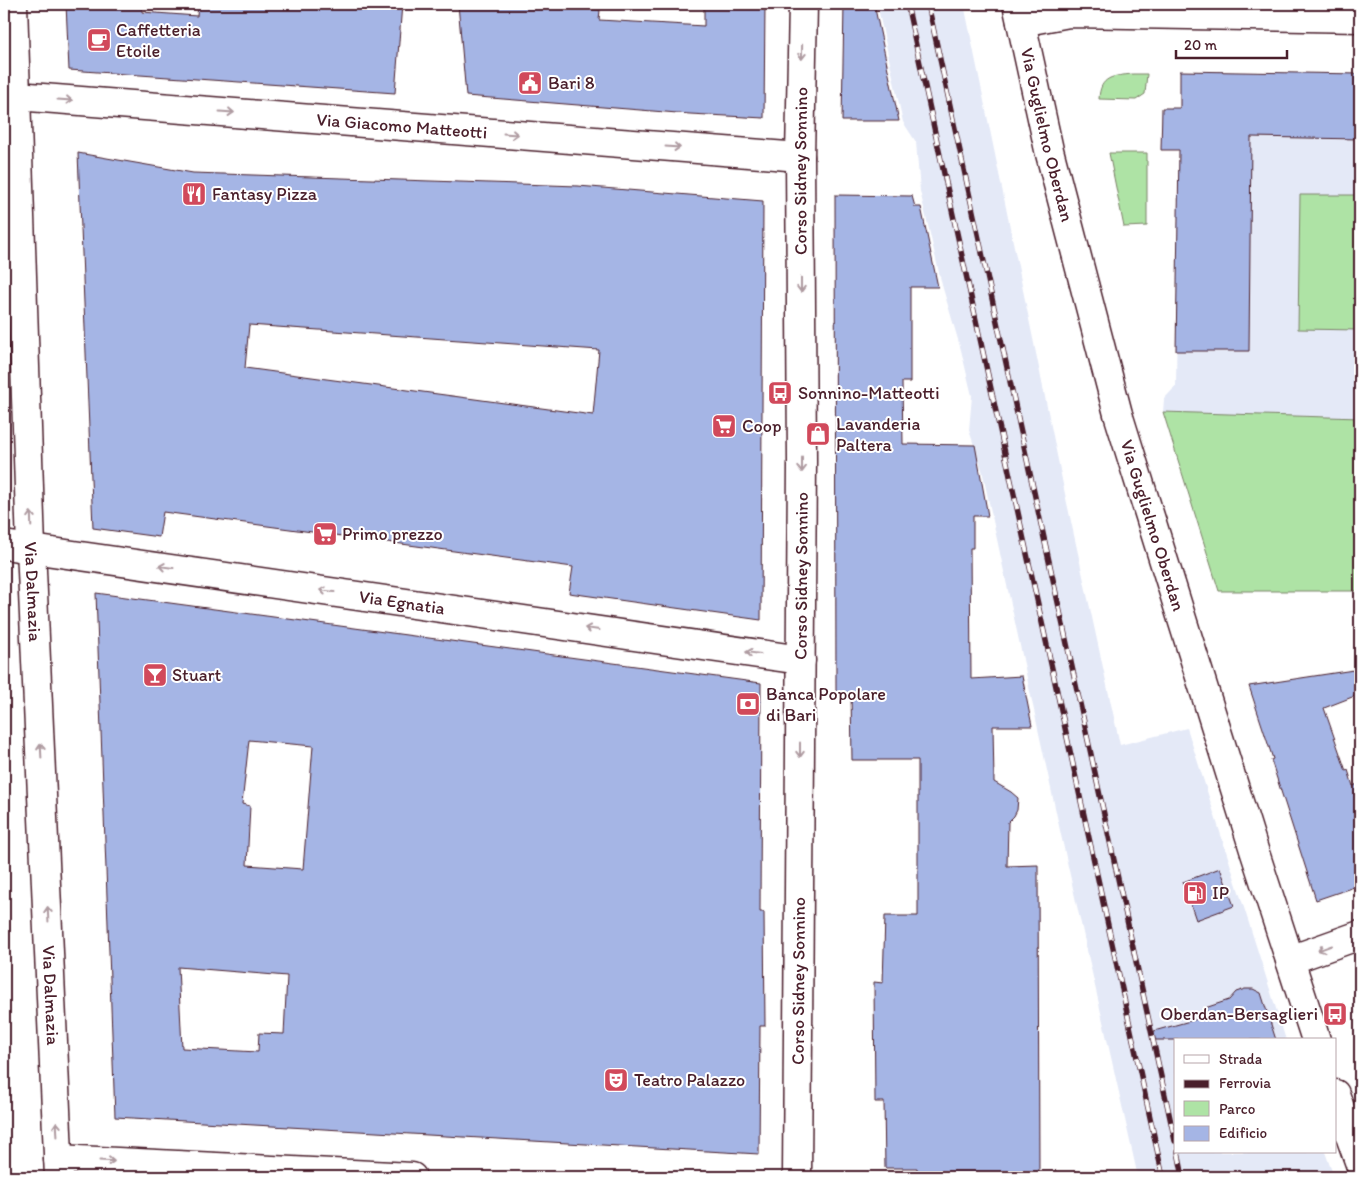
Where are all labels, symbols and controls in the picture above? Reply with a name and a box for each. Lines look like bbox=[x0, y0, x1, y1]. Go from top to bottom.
place label: Caffetteria Etoile bbox=[116, 19, 201, 62]
cafe icon: Caffetteria Etoile bbox=[86, 27, 112, 53]
scale bar bbox=[1176, 28, 1288, 60]
text: 20 m bbox=[1184, 36, 1218, 54]
one-way arrow bbox=[797, 44, 807, 60]
street label: Via Guglielmo Oberdan bbox=[1016, 46, 1078, 224]
public building icon: Bari 8 bbox=[517, 70, 543, 96]
place label: Bari 8 bbox=[548, 72, 595, 94]
street label: Corso Sidney Sonnino bbox=[789, 87, 812, 255]
one-way arrow bbox=[57, 95, 73, 104]
one-way arrow bbox=[219, 108, 235, 117]
street label: Via Giacomo Matteotti bbox=[316, 108, 488, 144]
one-way arrow bbox=[503, 130, 519, 139]
one-way arrow bbox=[665, 142, 681, 152]
restaurant icon: Fantasy Pizza bbox=[181, 181, 207, 207]
place label: Fantasy Pizza bbox=[212, 183, 318, 205]
one-way arrow bbox=[796, 276, 806, 293]
bus stop icon: Sonnino-Matteotti bbox=[767, 380, 793, 406]
place label: Sonnino-Matteotti bbox=[798, 382, 940, 404]
supermarket icon: Coop bbox=[711, 413, 737, 439]
place label: Lavanderia Paltera bbox=[836, 413, 920, 456]
place label: Coop bbox=[742, 415, 781, 437]
shop icon: Lavanderia Paltera bbox=[805, 421, 831, 447]
street label: Via Guglielmo Oberdan bbox=[1116, 437, 1190, 614]
one-way arrow bbox=[797, 456, 807, 473]
street label: Corso Sidney Sonnino bbox=[790, 492, 813, 660]
one-way arrow bbox=[26, 511, 35, 527]
supermarket icon: Primo prezzo bbox=[312, 521, 338, 547]
place label: Primo prezzo bbox=[342, 523, 443, 545]
street label: Via Dalmazia bbox=[20, 541, 46, 643]
one-way arrow bbox=[159, 562, 175, 572]
street label: Via Egnatia bbox=[357, 585, 446, 619]
one-way arrow bbox=[320, 586, 336, 596]
one-way arrow bbox=[584, 624, 600, 634]
one-way arrow bbox=[745, 648, 761, 658]
bar icon: Stuart bbox=[142, 662, 168, 688]
place label: Stuart bbox=[172, 664, 221, 686]
place label: Banca Popolare di Bari bbox=[766, 683, 886, 726]
bank icon: Banca Popolare di Bari bbox=[735, 691, 761, 717]
one-way arrow bbox=[795, 742, 805, 758]
one-way arrow bbox=[36, 744, 45, 760]
fuel station icon: IP bbox=[1182, 880, 1208, 906]
place label: IP bbox=[1212, 882, 1229, 904]
street label: Corso Sidney Sonnino bbox=[787, 897, 810, 1065]
one-way arrow bbox=[43, 906, 52, 922]
one-way arrow bbox=[1318, 944, 1333, 953]
street label: Via Dalmazia bbox=[38, 945, 64, 1046]
bus stop icon: Oberdan-Bersaglieri bbox=[1322, 1001, 1348, 1027]
place label: Oberdan-Bersaglieri bbox=[1160, 1003, 1318, 1025]
legend bbox=[1174, 1038, 1336, 1154]
text: Strada bbox=[1219, 1050, 1263, 1068]
theatre icon: Teatro Palazzo bbox=[603, 1067, 629, 1093]
place label: Teatro Palazzo bbox=[634, 1069, 745, 1091]
text: Ferrovia bbox=[1219, 1074, 1271, 1092]
text: Parco bbox=[1219, 1100, 1255, 1118]
one-way arrow bbox=[53, 1121, 62, 1137]
text: Edificio bbox=[1219, 1124, 1267, 1142]
one-way arrow bbox=[99, 1156, 115, 1165]

